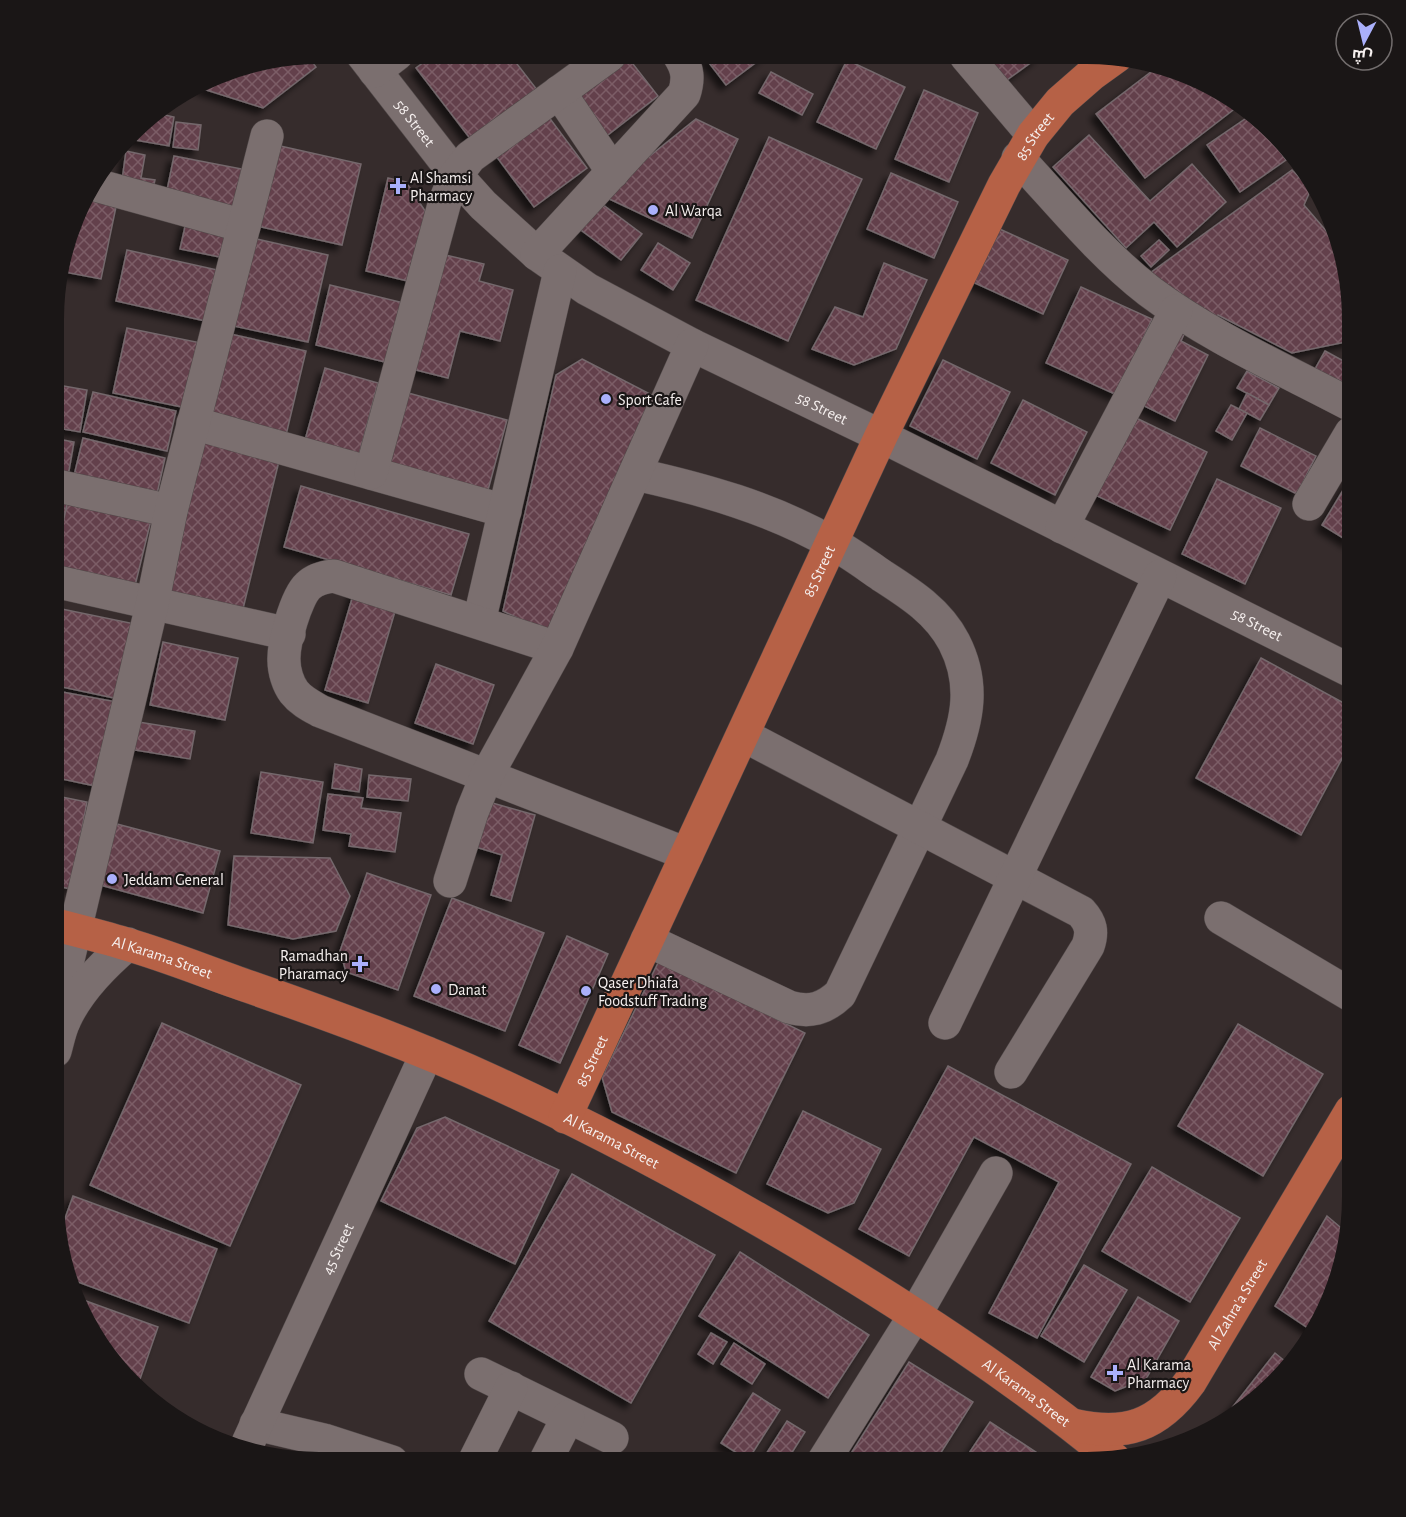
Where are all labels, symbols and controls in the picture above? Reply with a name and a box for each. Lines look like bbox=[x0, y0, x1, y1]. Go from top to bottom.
north arrow bbox=[1334, 12, 1394, 72]
text: ش bbox=[1351, 46, 1374, 66]
street label: 58 Street bbox=[392, 97, 438, 150]
street label: 85 Street bbox=[1013, 109, 1057, 163]
place label: Al Shamsi Pharmacy bbox=[410, 170, 472, 205]
marker: Al Shamsi Pharmacy bbox=[391, 179, 405, 193]
marker: Al Warqa bbox=[646, 203, 660, 217]
place label: Al Warqa bbox=[665, 203, 722, 219]
street label: 58 Street bbox=[794, 390, 850, 428]
marker: Sport Cafe bbox=[599, 392, 613, 406]
place label: Sport Cafe bbox=[618, 392, 682, 408]
street label: 85 Street bbox=[801, 543, 838, 600]
street label: 58 Street bbox=[1229, 606, 1285, 644]
marker: Jeddam General bbox=[105, 872, 119, 886]
place label: Jeddam General bbox=[124, 872, 224, 888]
street label: Al Karama Street bbox=[110, 933, 214, 982]
place label: Ramadhan Pharamacy bbox=[279, 948, 348, 983]
marker: Ramadhan Pharamacy bbox=[353, 957, 367, 971]
place label: Qaser Dhiafa Foodstuff Trading bbox=[598, 975, 707, 1009]
marker: Danat bbox=[429, 982, 443, 996]
place label: Danat bbox=[448, 982, 486, 998]
marker: Qaser Dhiafa Foodstuff Trading bbox=[579, 984, 593, 998]
street label: 85 Street bbox=[573, 1033, 611, 1089]
street label: Al Karama Street bbox=[561, 1110, 662, 1172]
street label: 45 Street bbox=[319, 1221, 357, 1277]
street label: Al Zahra'a Street bbox=[1204, 1257, 1270, 1353]
street label: Al Karama Street bbox=[979, 1356, 1073, 1430]
place label: Al Karama Pharmacy bbox=[1127, 1357, 1191, 1392]
marker: Al Karama Pharmacy bbox=[1108, 1366, 1122, 1380]

